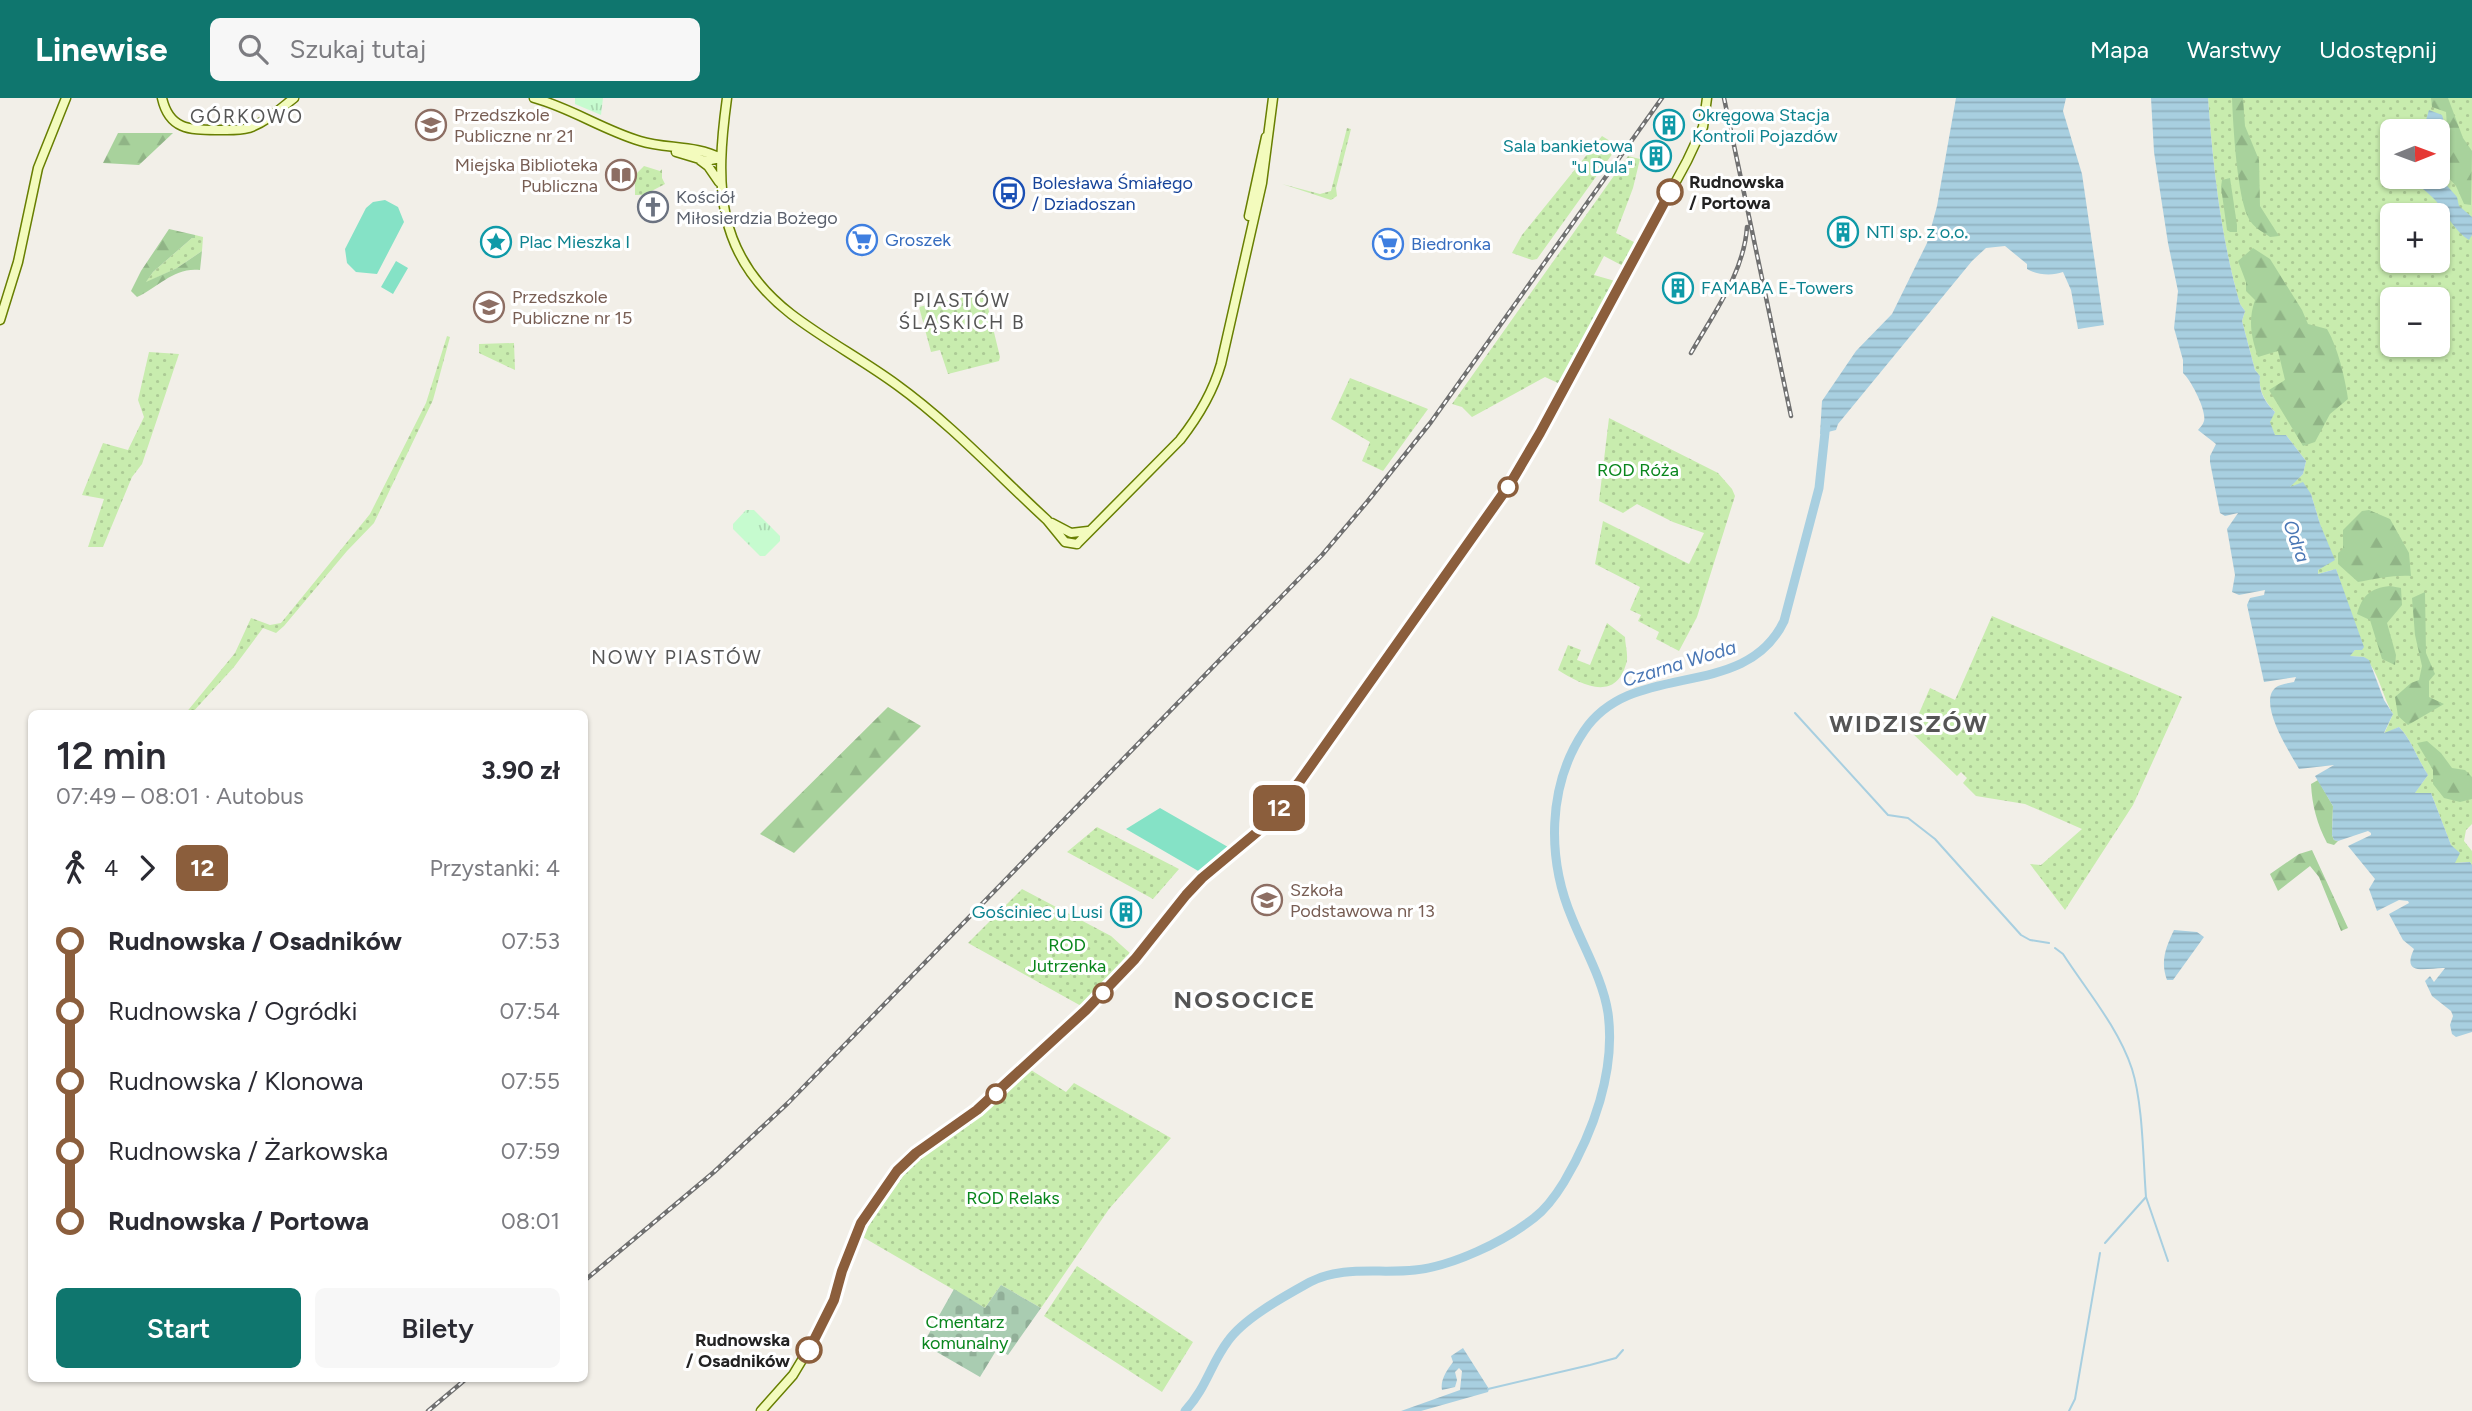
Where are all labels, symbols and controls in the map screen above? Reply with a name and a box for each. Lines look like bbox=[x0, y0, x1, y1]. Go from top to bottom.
search box bbox=[210, 18, 700, 81]
text: Linewise bbox=[35, 30, 168, 69]
icon: search bbox=[234, 30, 272, 68]
text: Szukaj tutaj bbox=[290, 33, 426, 65]
text: Mapa bbox=[2090, 35, 2149, 64]
text: Warstwy bbox=[2187, 35, 2281, 64]
text: Udostępnij bbox=[2319, 35, 2437, 64]
place label: Przedszkole Publiczne nr 21 bbox=[454, 104, 574, 147]
place label: Okręgowa Stacja Kontroli Pojazdów bbox=[1692, 104, 1838, 147]
district label: GÓRKOWO bbox=[190, 105, 304, 128]
school or university icon: Przedszkole Publiczne nr 21 bbox=[414, 108, 448, 142]
building icon: Okręgowa Stacja Kontroli Pojazdów bbox=[1652, 108, 1686, 142]
north arrow bbox=[2380, 119, 2450, 189]
map controls bbox=[2380, 119, 2450, 357]
place label: Sala bankietowa "u Dula" bbox=[1503, 135, 1633, 178]
building icon: Sala bankietowa "u Dula" bbox=[1639, 139, 1673, 173]
place label: Miejska Biblioteka Publiczna bbox=[455, 154, 598, 197]
library icon: Miejska Biblioteka Publiczna bbox=[604, 158, 638, 192]
place label: Rudnowska / Portowa bbox=[1689, 171, 1784, 214]
place label: Bolesława Śmiałego / Dziadoszan bbox=[1032, 172, 1193, 215]
bus stop icon: Bolesława Śmiałego / Dziadoszan bbox=[992, 176, 1026, 210]
marker: Rudnowska / Portowa bbox=[1657, 179, 1683, 205]
place label: Kościół Miłosierdzia Bożego bbox=[676, 186, 838, 229]
church icon: Kościół Miłosierdzia Bożego bbox=[636, 190, 670, 224]
button: + bbox=[2380, 203, 2450, 273]
building icon: NTI sp. z o.o. bbox=[1826, 215, 1860, 249]
place label: NTI sp. z o.o. bbox=[1866, 221, 1968, 243]
supermarket icon: Groszek bbox=[845, 223, 879, 257]
place icon: Plac Mieszka I bbox=[479, 225, 513, 259]
supermarket icon: Biedronka bbox=[1371, 227, 1405, 261]
place label: Groszek bbox=[885, 229, 951, 251]
place label: Plac Mieszka I bbox=[519, 231, 630, 253]
place label: Biedronka bbox=[1411, 233, 1491, 255]
building icon: FAMABA E-Towers bbox=[1661, 271, 1695, 305]
place label: FAMABA E-Towers bbox=[1701, 277, 1853, 299]
place label: Przedszkole Publiczne nr 15 bbox=[512, 286, 632, 329]
button: − bbox=[2380, 287, 2450, 357]
district label: PIASTÓW ŚLĄSKICH B bbox=[898, 289, 1026, 334]
school or university icon: Przedszkole Publiczne nr 15 bbox=[472, 290, 506, 324]
park label: ROD Róża bbox=[1597, 459, 1679, 481]
unlabelled marker bbox=[1498, 477, 1518, 497]
water label: Odra bbox=[2278, 517, 2315, 566]
water label: Czarna Woda bbox=[1619, 635, 1739, 692]
district label: NOWY PIASTÓW bbox=[591, 646, 763, 669]
district label: WIDZISZÓW bbox=[1829, 709, 1989, 738]
text: 12 min bbox=[56, 733, 167, 779]
text: 3.90 zł bbox=[481, 754, 560, 786]
text: 07:49 – 08:01 · Autobus bbox=[56, 782, 304, 810]
line badge: 12 bbox=[1248, 785, 1310, 831]
text: 12 bbox=[1267, 793, 1291, 822]
icon: walk bbox=[56, 849, 94, 887]
icon: forward bbox=[128, 849, 166, 887]
text: 12 bbox=[190, 853, 214, 882]
text: 4 bbox=[104, 854, 118, 882]
text: Przystanki: 4 bbox=[429, 854, 560, 882]
place label: Szkoła Podstawowa nr 13 bbox=[1290, 879, 1435, 922]
school or university icon: Szkoła Podstawowa nr 13 bbox=[1250, 883, 1284, 917]
building icon: Gościniec u Lusi bbox=[1109, 895, 1143, 929]
place label: Gościniec u Lusi bbox=[972, 901, 1103, 923]
text: Rudnowska / Osadników bbox=[108, 925, 402, 957]
text: 07:53 bbox=[501, 927, 560, 955]
park label: ROD Jutrzenka bbox=[1028, 934, 1106, 977]
unlabelled marker bbox=[1093, 983, 1113, 1003]
district label: NOSOCICE bbox=[1174, 985, 1316, 1014]
text: Rudnowska / Ogródki bbox=[108, 995, 358, 1027]
text: 07:54 bbox=[500, 997, 560, 1025]
text: Rudnowska / Klonowa bbox=[108, 1065, 364, 1097]
text: 07:55 bbox=[501, 1067, 560, 1095]
unlabelled marker bbox=[986, 1084, 1006, 1104]
text: Rudnowska / Żarkowska bbox=[108, 1135, 388, 1167]
text: 07:59 bbox=[501, 1137, 560, 1165]
park label: ROD Relaks bbox=[966, 1187, 1060, 1209]
text: Rudnowska / Portowa bbox=[108, 1205, 369, 1237]
text: 08:01 bbox=[501, 1207, 560, 1235]
button: Start bbox=[56, 1288, 301, 1368]
button: Bilety bbox=[315, 1288, 560, 1368]
park label: Cmentarz komunalny bbox=[922, 1311, 1009, 1354]
place label: Rudnowska / Osadników bbox=[686, 1329, 790, 1372]
marker: Rudnowska / Osadników bbox=[796, 1337, 822, 1363]

